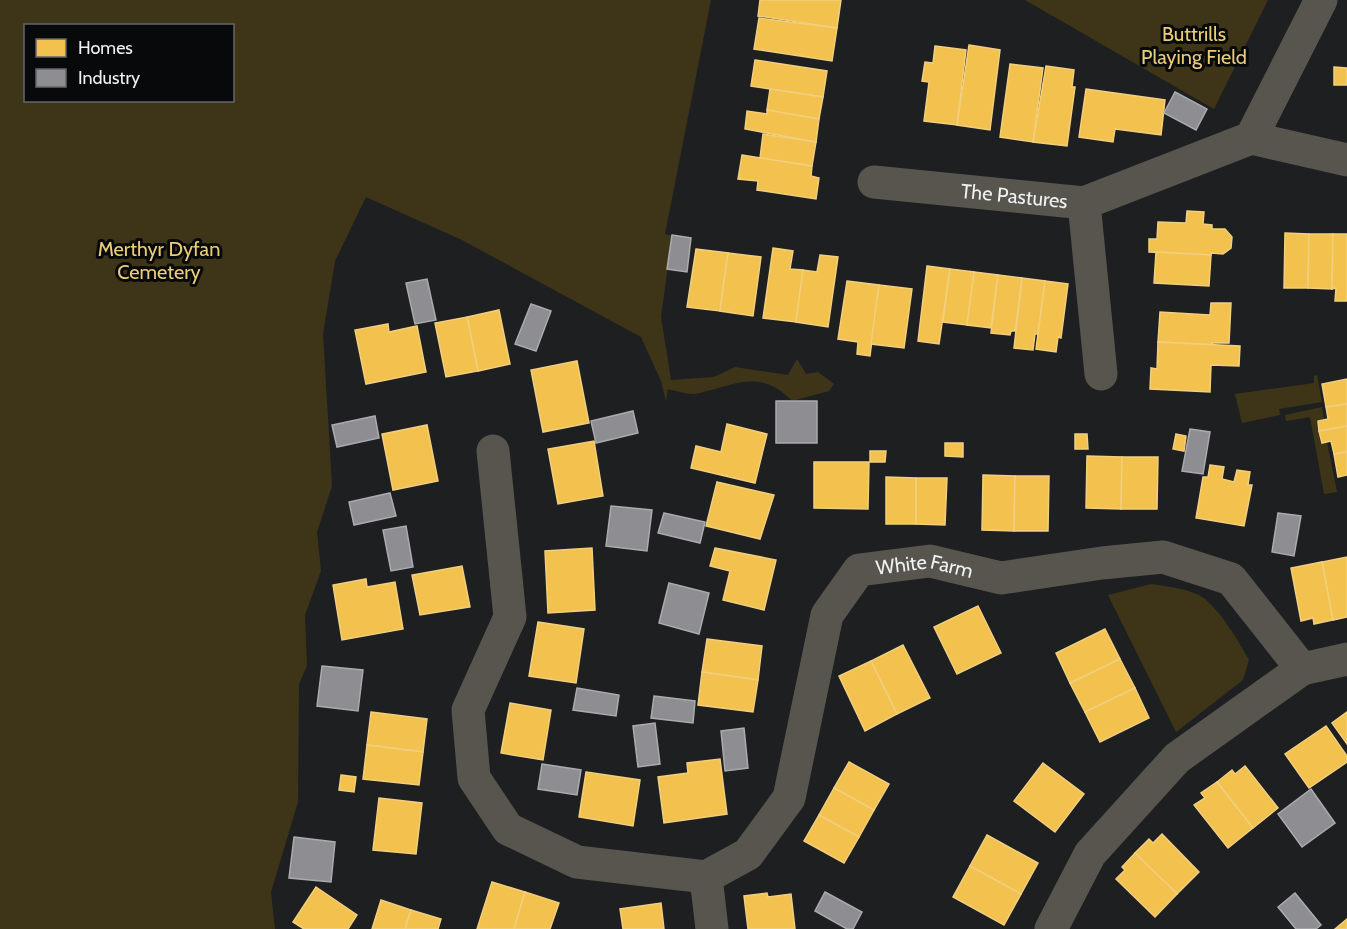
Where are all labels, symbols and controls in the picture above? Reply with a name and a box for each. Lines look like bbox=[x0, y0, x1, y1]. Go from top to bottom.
park label: Buttrills Playing Field bbox=[1141, 22, 1247, 69]
legend bbox=[24, 24, 234, 102]
text: Homes bbox=[78, 37, 133, 59]
text: Industry bbox=[78, 67, 140, 89]
street label: The Pastures bbox=[960, 179, 1069, 213]
park label: Merthyr Dyfan Cemetery bbox=[98, 237, 220, 284]
street label: White Farm bbox=[874, 549, 975, 583]

